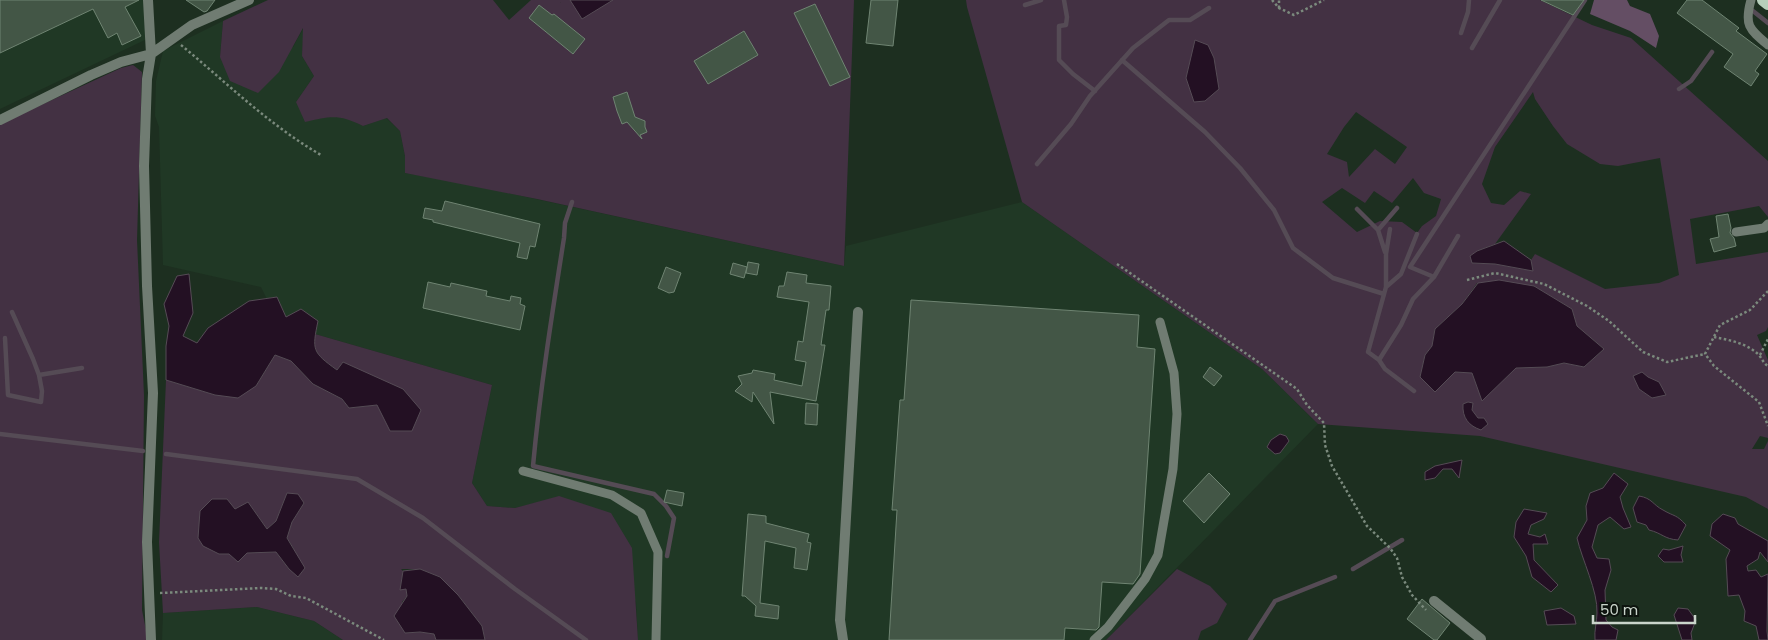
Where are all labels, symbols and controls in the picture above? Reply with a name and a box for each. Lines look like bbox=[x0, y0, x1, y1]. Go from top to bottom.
scale bar bbox=[1593, 592, 1696, 624]
text: 50 m bbox=[1600, 599, 1638, 620]

